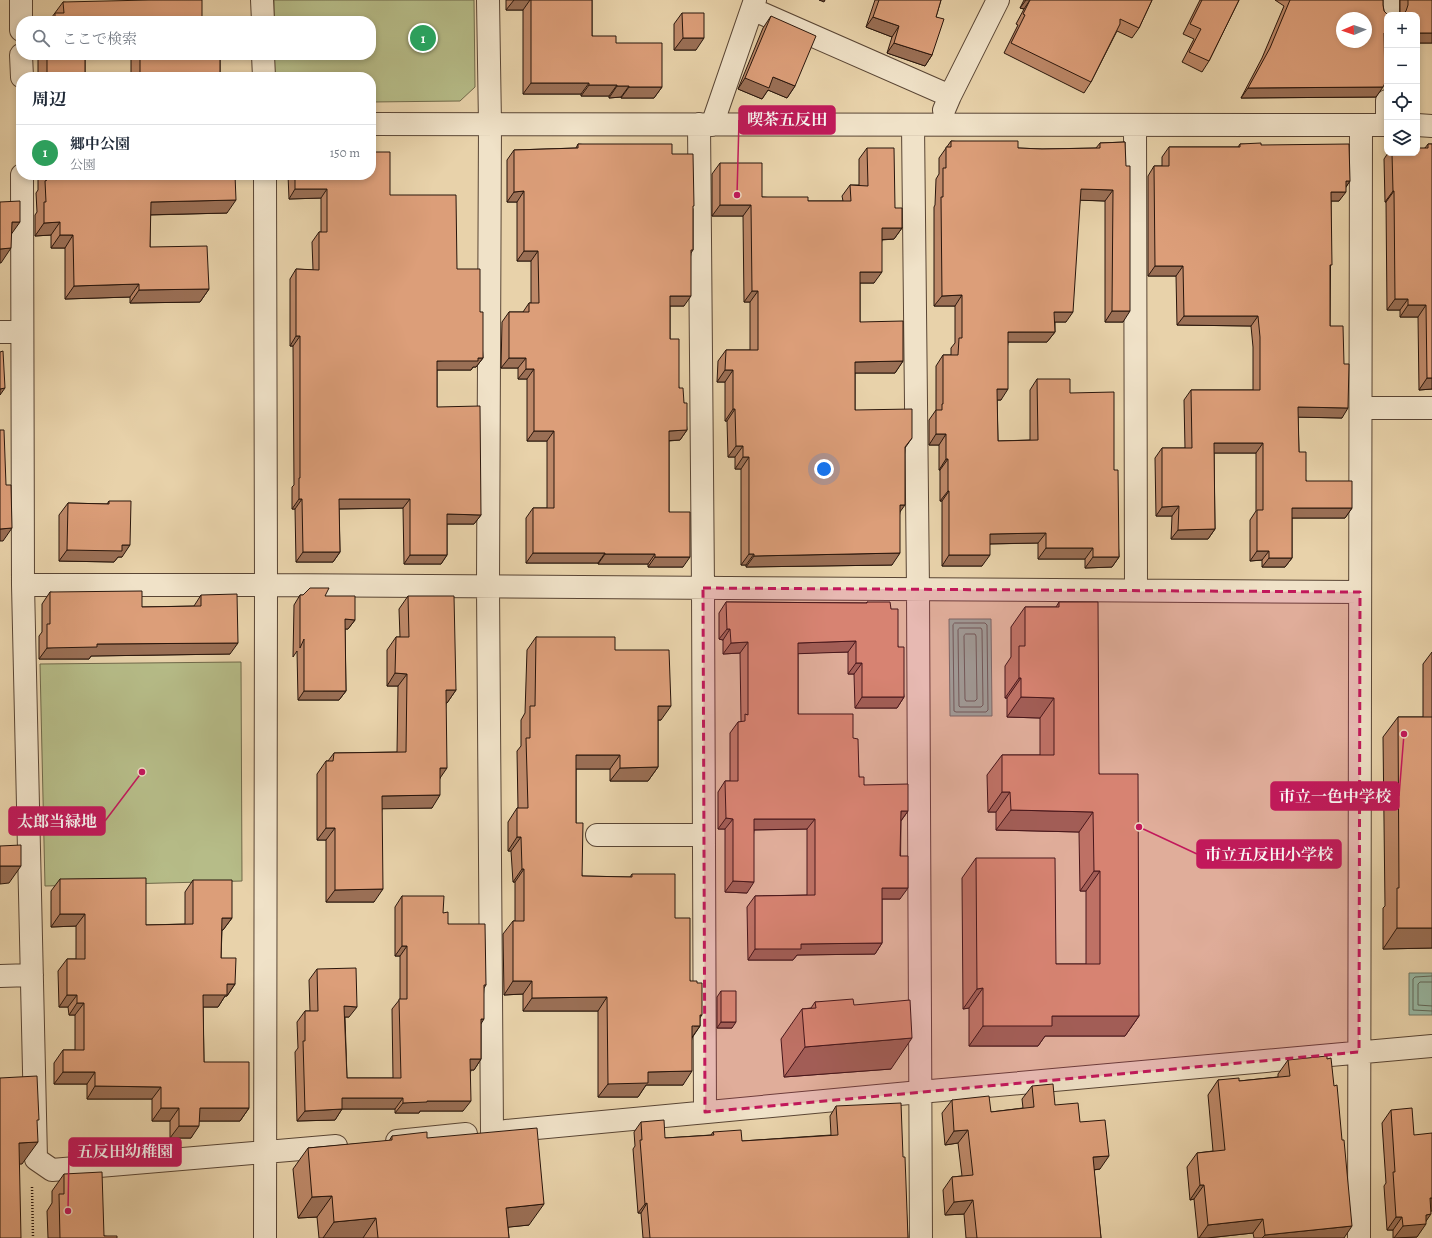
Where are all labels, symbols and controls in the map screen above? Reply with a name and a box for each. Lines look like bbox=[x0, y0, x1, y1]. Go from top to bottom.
north arrow bbox=[1336, 12, 1372, 48]
map controls bbox=[1384, 12, 1420, 156]
button: + bbox=[1384, 12, 1420, 48]
search box bbox=[16, 16, 376, 60]
pin: 1 bbox=[410, 23, 436, 53]
icon: search bbox=[30, 27, 52, 49]
text: ここで検索 bbox=[62, 29, 137, 49]
button: − bbox=[1384, 48, 1420, 84]
button: locate bbox=[1384, 84, 1420, 120]
text: 周辺 bbox=[32, 88, 66, 111]
callout: 喫茶五反田 bbox=[739, 106, 835, 134]
text: 喫茶五反田 bbox=[747, 109, 827, 131]
button: layers bbox=[1384, 120, 1420, 156]
text: 郷中公園 bbox=[70, 134, 130, 154]
text: 1 bbox=[43, 144, 47, 161]
text: 150 m bbox=[330, 144, 360, 161]
text: 公園 bbox=[70, 156, 96, 173]
your location bbox=[814, 459, 834, 479]
callout: 市立一色中学校 bbox=[1271, 782, 1399, 810]
text: 市立一色中学校 bbox=[1279, 786, 1392, 808]
callout: 太郎当緑地 bbox=[9, 807, 105, 835]
text: 太郎当緑地 bbox=[17, 811, 97, 833]
callout: 市立五反田小学校 bbox=[1197, 840, 1341, 868]
text: 市立五反田小学校 bbox=[1205, 844, 1334, 866]
callout: 五反田幼稚園 bbox=[69, 1138, 181, 1166]
text: 五反田幼稚園 bbox=[77, 1141, 173, 1163]

